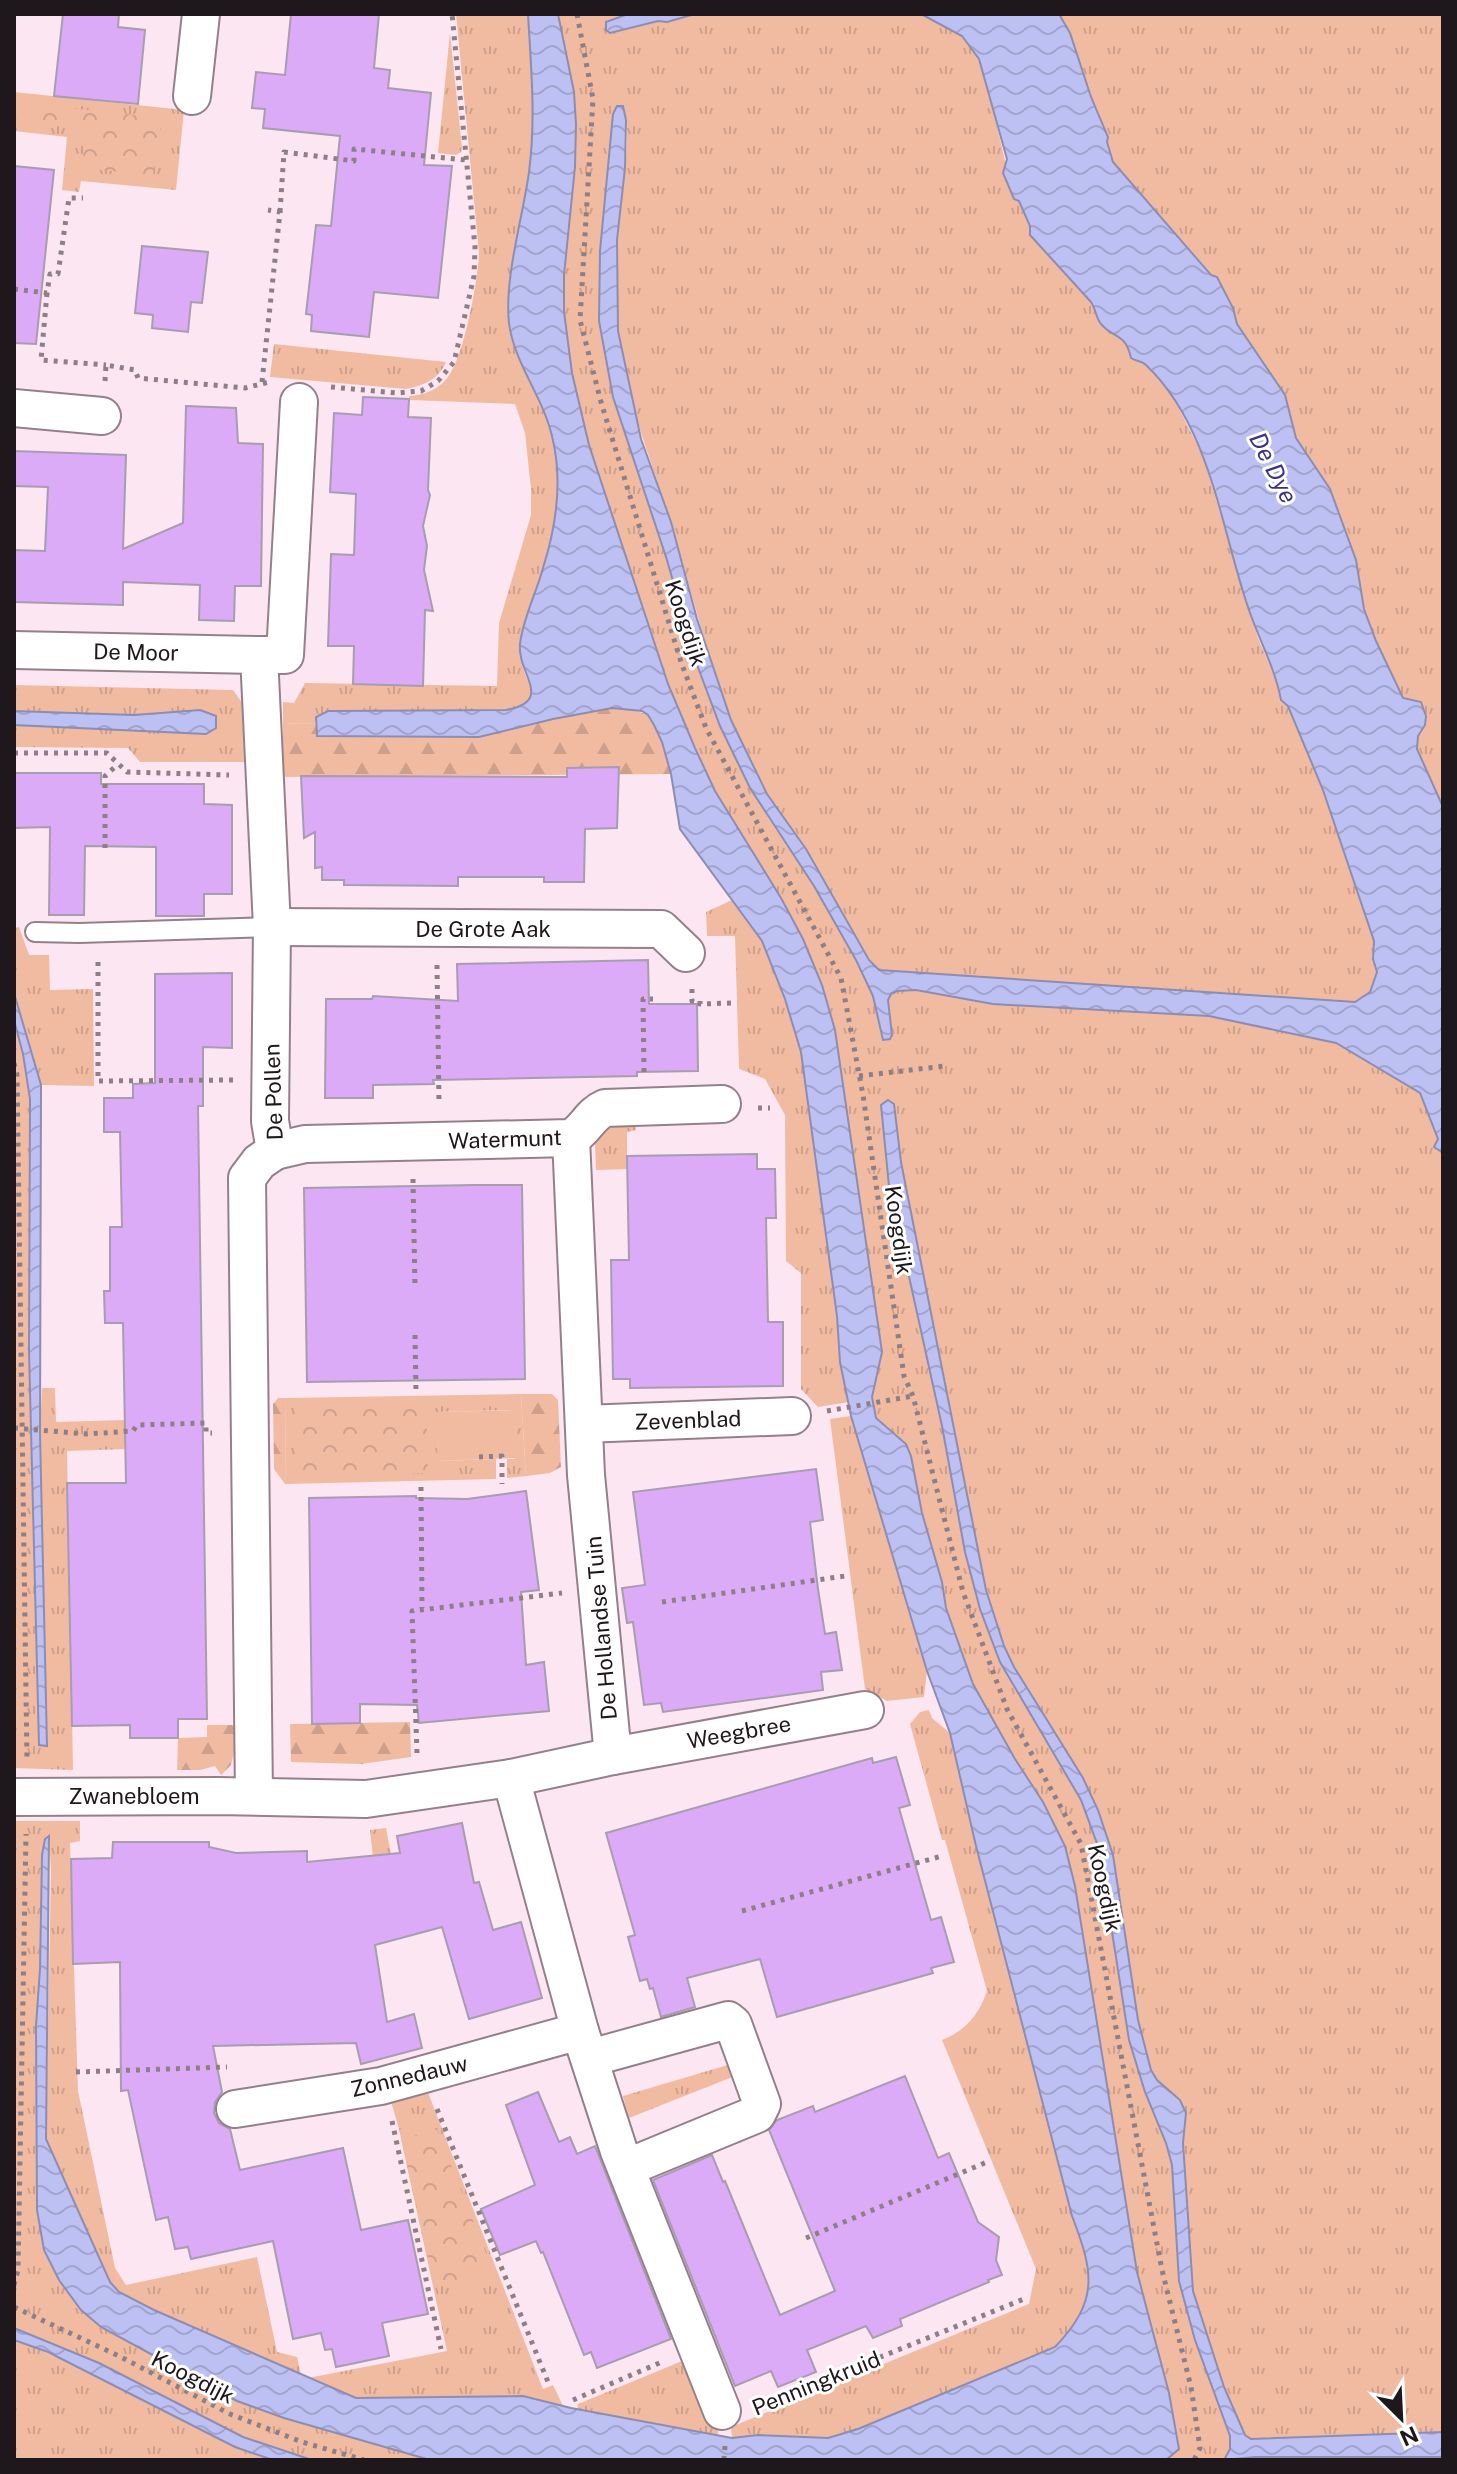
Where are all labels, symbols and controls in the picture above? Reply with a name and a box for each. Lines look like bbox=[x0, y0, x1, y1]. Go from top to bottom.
water label: De Dye bbox=[1244, 427, 1304, 508]
street label: Koogdijk bbox=[660, 576, 712, 670]
street label: De Moor bbox=[93, 638, 179, 666]
street label: De Grote Aak bbox=[415, 916, 551, 942]
street label: De Pollen bbox=[258, 1043, 288, 1141]
street label: Watermunt bbox=[448, 1124, 562, 1154]
street label: Koogdijk bbox=[880, 1184, 918, 1276]
street label: Zevenblad bbox=[634, 1405, 742, 1435]
street label: De Hollandse Tuin bbox=[580, 1535, 622, 1721]
street label: Weegbree bbox=[685, 1710, 793, 1754]
street label: Zwanebloem bbox=[68, 1783, 200, 1809]
street label: Koogdijk bbox=[1083, 1842, 1127, 1934]
street label: Zonnedauw bbox=[348, 2050, 470, 2102]
street label: Koogdijk bbox=[147, 2345, 239, 2409]
street label: Penningkruid bbox=[748, 2345, 884, 2421]
north arrow bbox=[1361, 2378, 1441, 2458]
text: N bbox=[1396, 2421, 1422, 2452]

